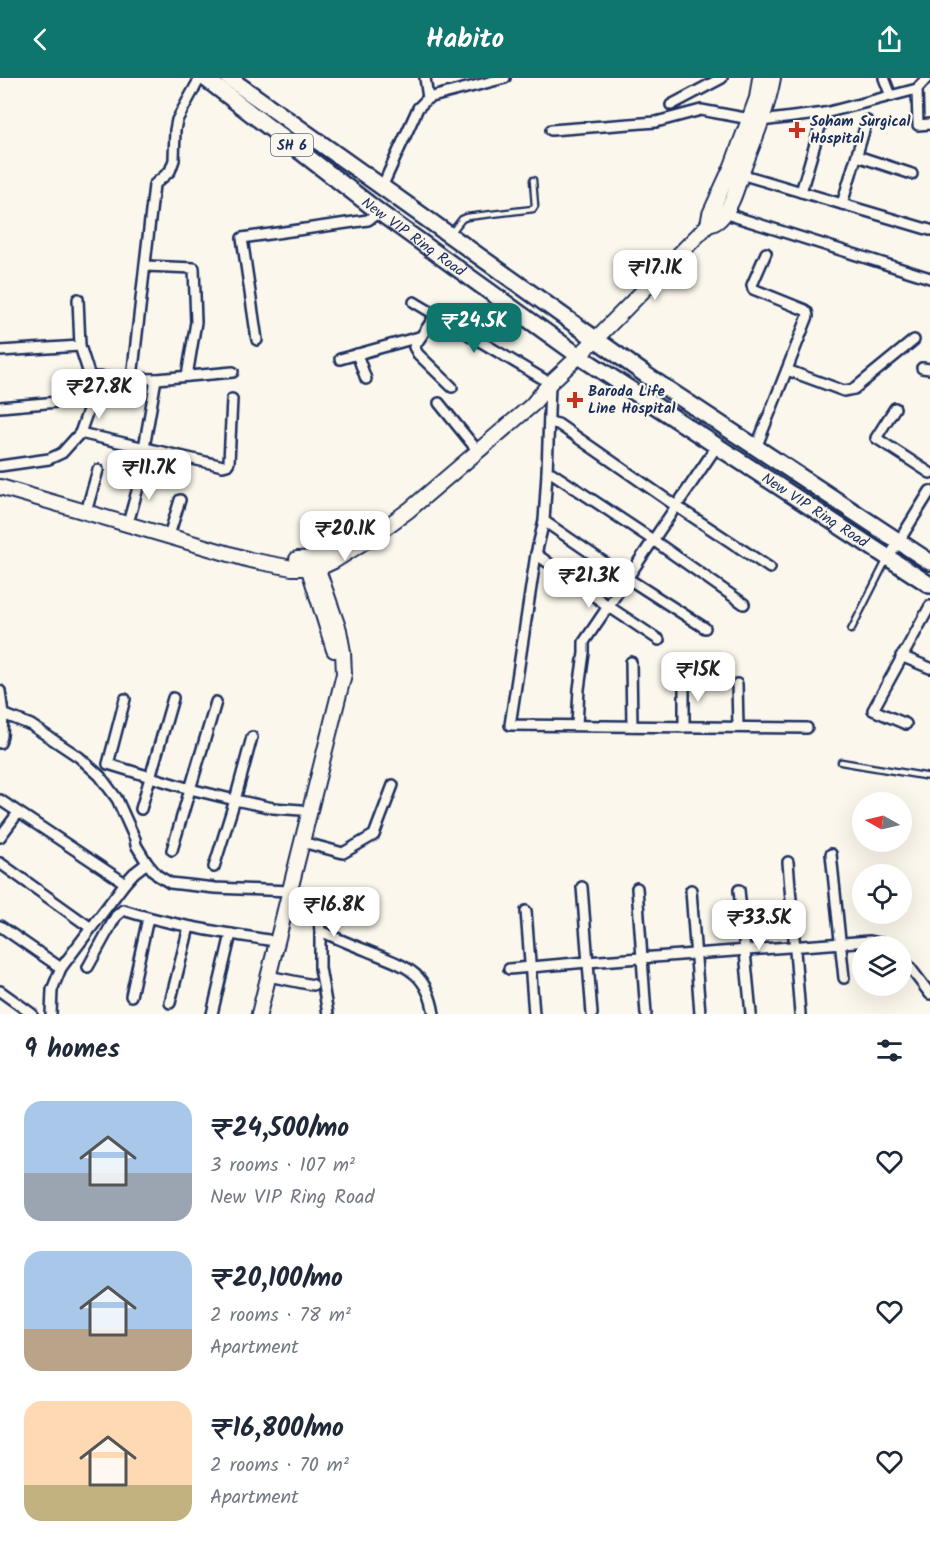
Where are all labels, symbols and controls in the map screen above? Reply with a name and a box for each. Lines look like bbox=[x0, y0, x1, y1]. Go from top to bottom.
text: Habito bbox=[426, 18, 504, 61]
icon: back bbox=[24, 23, 57, 56]
icon: share bbox=[873, 23, 906, 56]
place label: Soham Surgical Hospital bbox=[810, 110, 910, 151]
marker: Soham Surgical Hospital bbox=[788, 121, 806, 139]
road number: SH 6 bbox=[271, 134, 313, 156]
street label: New VIP Ring Road bbox=[356, 191, 470, 284]
pin: ₹17.1K bbox=[606, 250, 704, 301]
text: ₹17.1K bbox=[627, 253, 683, 285]
pin: ₹24.5K bbox=[425, 303, 523, 354]
text: ₹24.5K bbox=[441, 306, 507, 338]
pin: ₹27.8K bbox=[50, 369, 148, 420]
text: ₹27.8K bbox=[65, 372, 133, 404]
place label: Baroda Life Line Hospital bbox=[588, 380, 675, 421]
marker: Baroda Life Line Hospital bbox=[566, 391, 584, 409]
pin: ₹11.7K bbox=[100, 450, 198, 501]
text: ₹11.7K bbox=[121, 453, 177, 485]
street label: New VIP Ring Road bbox=[756, 467, 873, 555]
pin: ₹20.1K bbox=[296, 511, 394, 562]
text: ₹20.1K bbox=[314, 514, 376, 546]
pin: ₹21.3K bbox=[540, 558, 638, 609]
text: ₹21.3K bbox=[558, 561, 620, 593]
pin: ₹15K bbox=[662, 652, 734, 703]
text: ₹15K bbox=[675, 655, 721, 687]
north arrow bbox=[852, 792, 912, 852]
map controls bbox=[852, 792, 912, 996]
button: locate bbox=[852, 864, 912, 924]
pin: ₹16.8K bbox=[285, 887, 383, 938]
text: ₹16.8K bbox=[303, 890, 365, 922]
pin: ₹33.5K bbox=[710, 900, 808, 951]
text: ₹33.5K bbox=[726, 903, 792, 935]
button: layers bbox=[852, 936, 912, 996]
text: 9 homes bbox=[24, 1029, 120, 1071]
icon: filters bbox=[873, 1034, 906, 1067]
text: ₹24,500/mo bbox=[210, 1108, 349, 1150]
icon: home bbox=[72, 1125, 144, 1197]
icon: heart bbox=[873, 1145, 906, 1178]
text: 3 rooms · 107 m² bbox=[210, 1150, 355, 1182]
text: New VIP Ring Road bbox=[210, 1182, 374, 1214]
text: ₹20,100/mo bbox=[210, 1258, 343, 1300]
icon: home bbox=[72, 1275, 144, 1347]
icon: heart bbox=[873, 1295, 906, 1328]
text: 2 rooms · 78 m² bbox=[210, 1300, 351, 1332]
text: Apartment bbox=[210, 1332, 299, 1364]
text: ₹16,800/mo bbox=[210, 1408, 344, 1450]
icon: home bbox=[72, 1425, 144, 1497]
icon: heart bbox=[873, 1445, 906, 1478]
text: 2 rooms · 70 m² bbox=[210, 1450, 349, 1482]
text: Apartment bbox=[210, 1482, 299, 1514]

